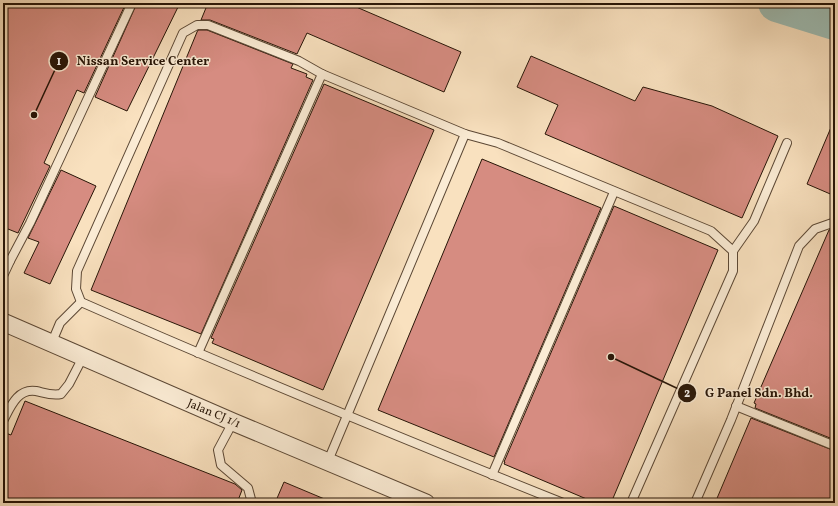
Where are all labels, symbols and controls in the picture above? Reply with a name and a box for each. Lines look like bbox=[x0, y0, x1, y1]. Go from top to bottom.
callout: Nissan Service Center bbox=[49, 48, 218, 73]
text: Nissan Service Center bbox=[77, 53, 209, 71]
text: 1 bbox=[57, 54, 62, 70]
callout: G Panel Sdn. Bhd. bbox=[677, 380, 821, 405]
text: G Panel Sdn. Bhd. bbox=[705, 385, 813, 403]
text: 2 bbox=[684, 386, 690, 402]
street label: Jalan CJ 1/1 bbox=[184, 396, 243, 432]

